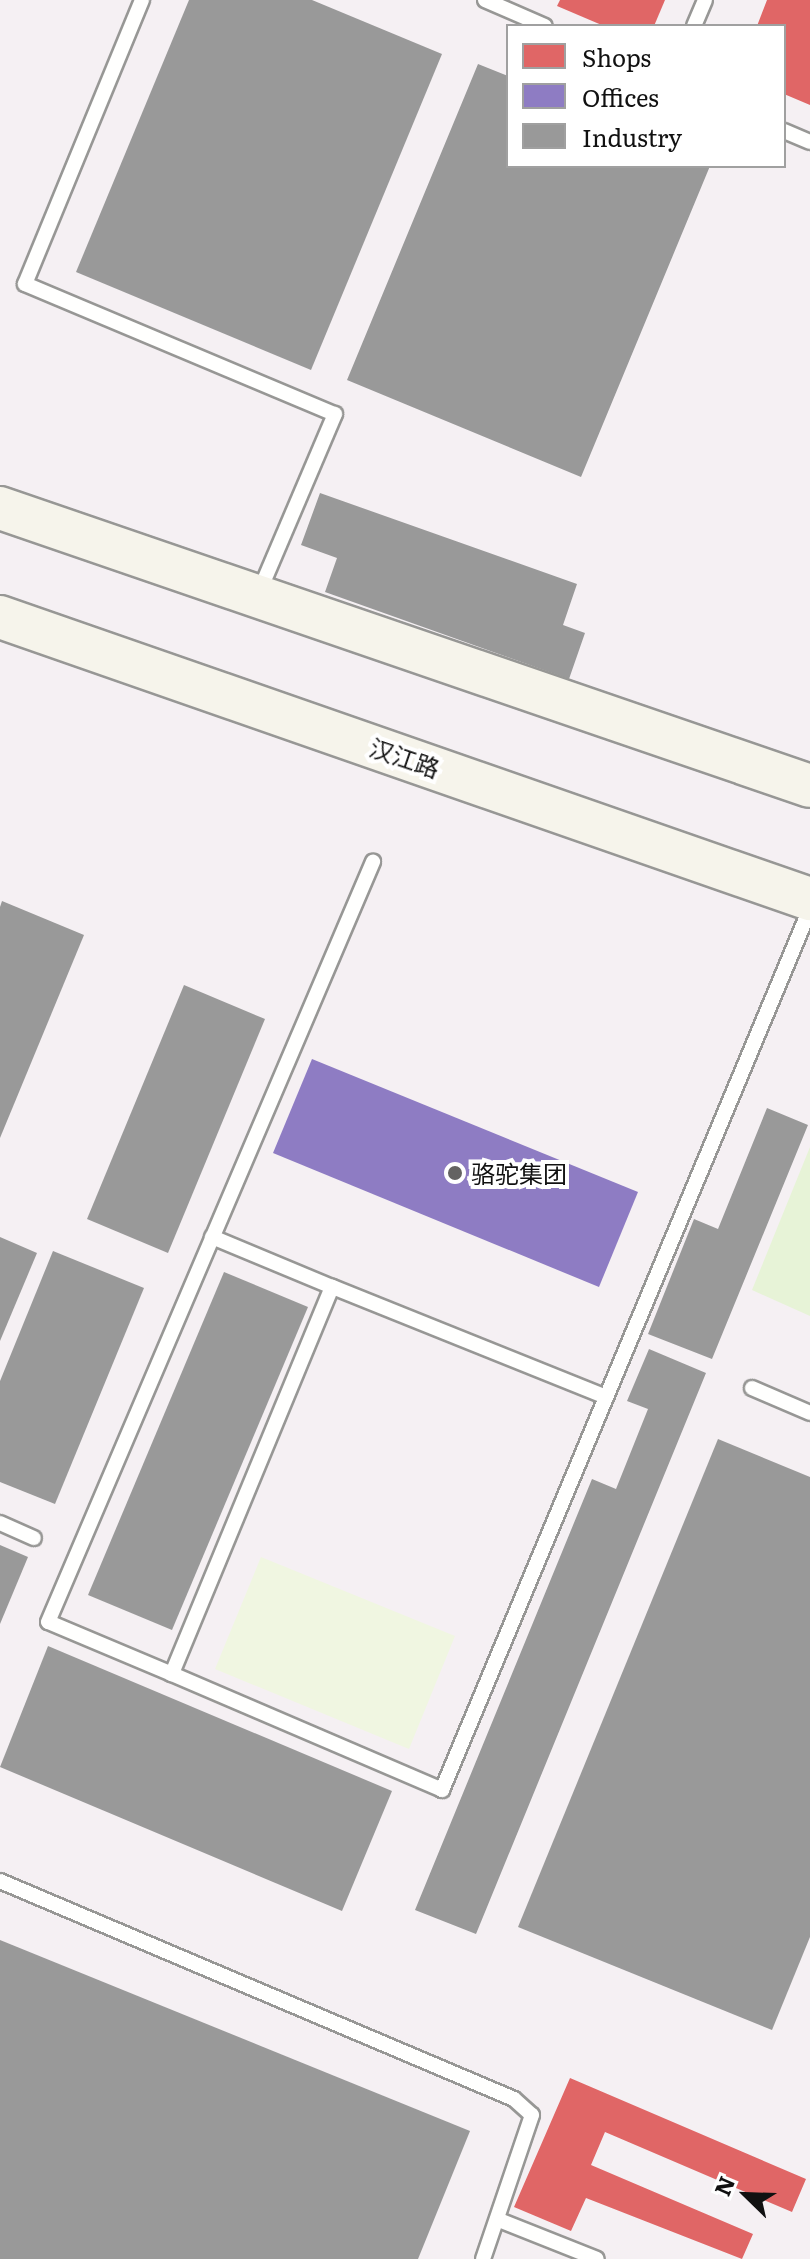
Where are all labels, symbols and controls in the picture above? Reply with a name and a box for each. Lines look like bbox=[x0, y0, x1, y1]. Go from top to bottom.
legend bbox=[506, 24, 786, 168]
text: Shops bbox=[582, 39, 651, 74]
text: Offices bbox=[582, 79, 659, 114]
text: Industry bbox=[582, 119, 682, 154]
street label: 汉江路 bbox=[366, 732, 444, 782]
place label: 骆驼集团 bbox=[471, 1159, 567, 1187]
marker: 骆驼集团 bbox=[446, 1164, 464, 1182]
north arrow bbox=[706, 2155, 786, 2235]
text: N bbox=[705, 2170, 742, 2200]

